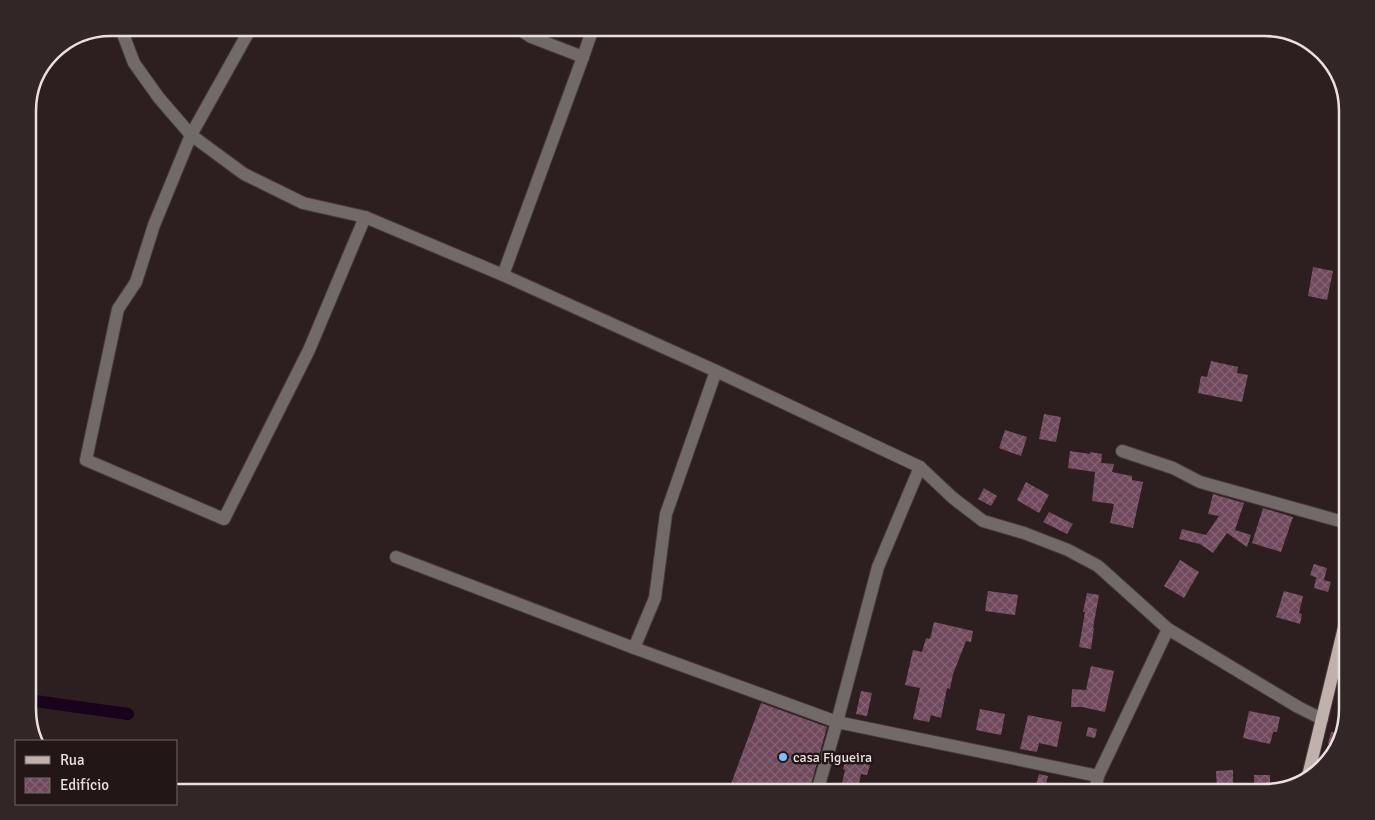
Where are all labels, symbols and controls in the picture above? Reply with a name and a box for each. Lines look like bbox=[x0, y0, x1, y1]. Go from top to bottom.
legend bbox=[15, 740, 178, 805]
place label: casa Figueira bbox=[793, 749, 872, 766]
text: Rua bbox=[60, 751, 85, 769]
marker: casa Figueira bbox=[777, 751, 789, 763]
text: Edifício bbox=[60, 776, 109, 794]

